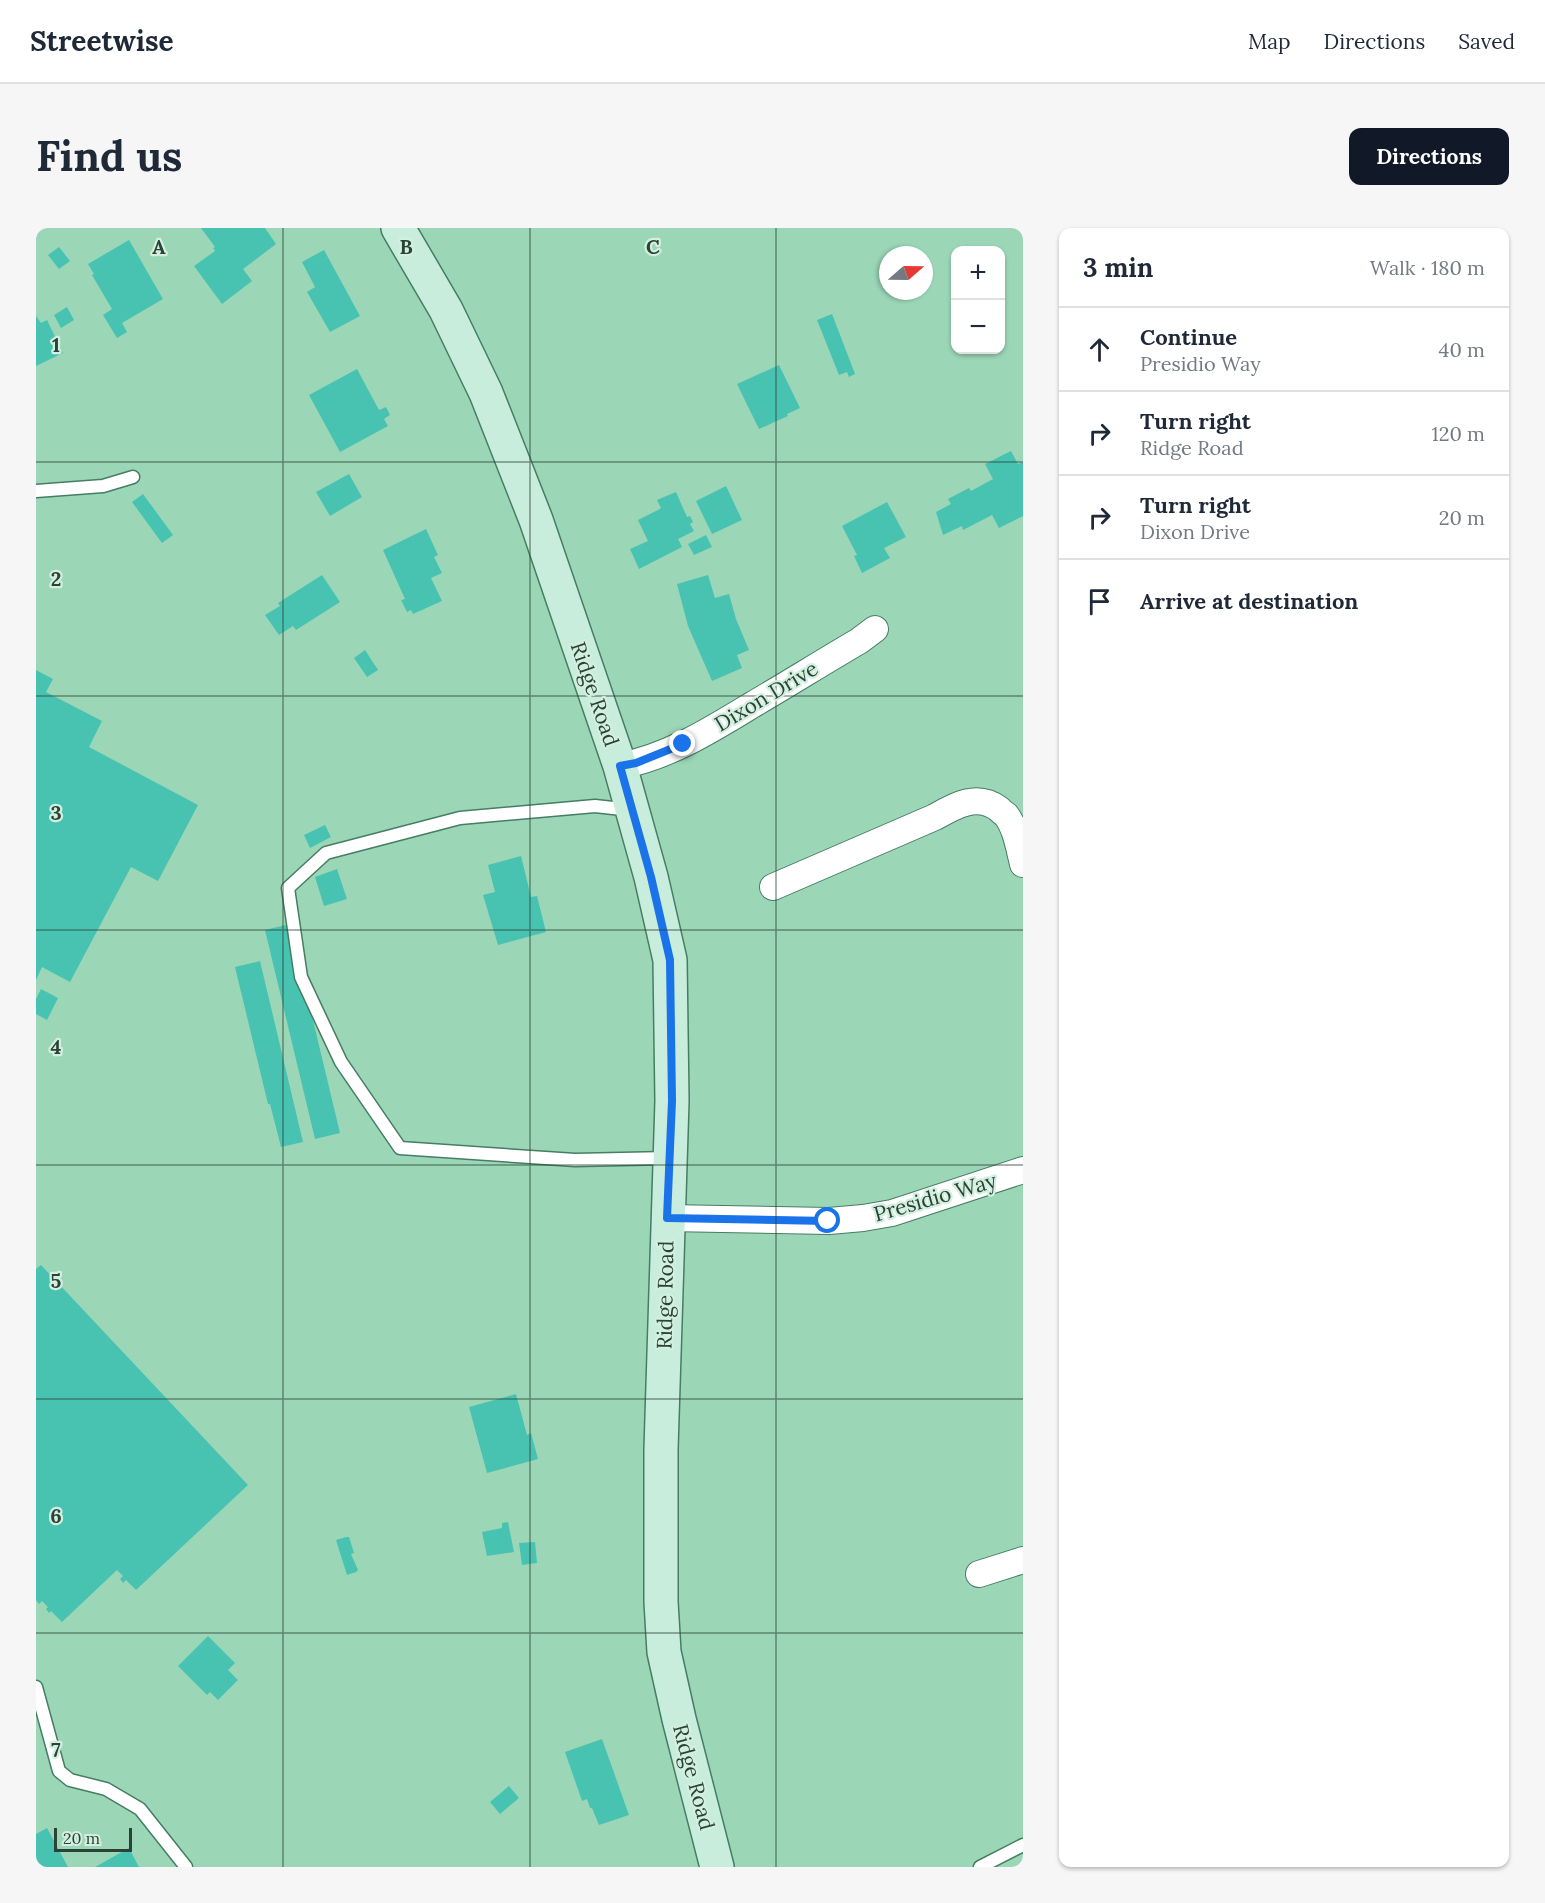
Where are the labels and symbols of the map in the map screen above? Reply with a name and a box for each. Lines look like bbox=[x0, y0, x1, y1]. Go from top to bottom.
text: A bbox=[152, 234, 166, 259]
text: B bbox=[399, 234, 413, 259]
text: C bbox=[646, 234, 660, 259]
north arrow bbox=[879, 246, 933, 300]
text: 1 bbox=[52, 332, 60, 357]
text: 2 bbox=[51, 566, 61, 591]
street label: Ridge Road bbox=[565, 638, 625, 750]
street label: Dixon Drive bbox=[709, 655, 823, 737]
route end bbox=[669, 730, 695, 756]
text: 3 bbox=[50, 800, 62, 825]
text: 4 bbox=[51, 1034, 62, 1059]
street label: Presidio Way bbox=[870, 1167, 1000, 1227]
route start bbox=[814, 1207, 840, 1233]
street label: Ridge Road bbox=[651, 1240, 679, 1350]
text: 5 bbox=[51, 1268, 62, 1293]
text: 6 bbox=[50, 1503, 62, 1528]
street label: Ridge Road bbox=[667, 1721, 721, 1833]
text: 7 bbox=[51, 1737, 61, 1762]
scale bar bbox=[54, 1825, 132, 1852]

